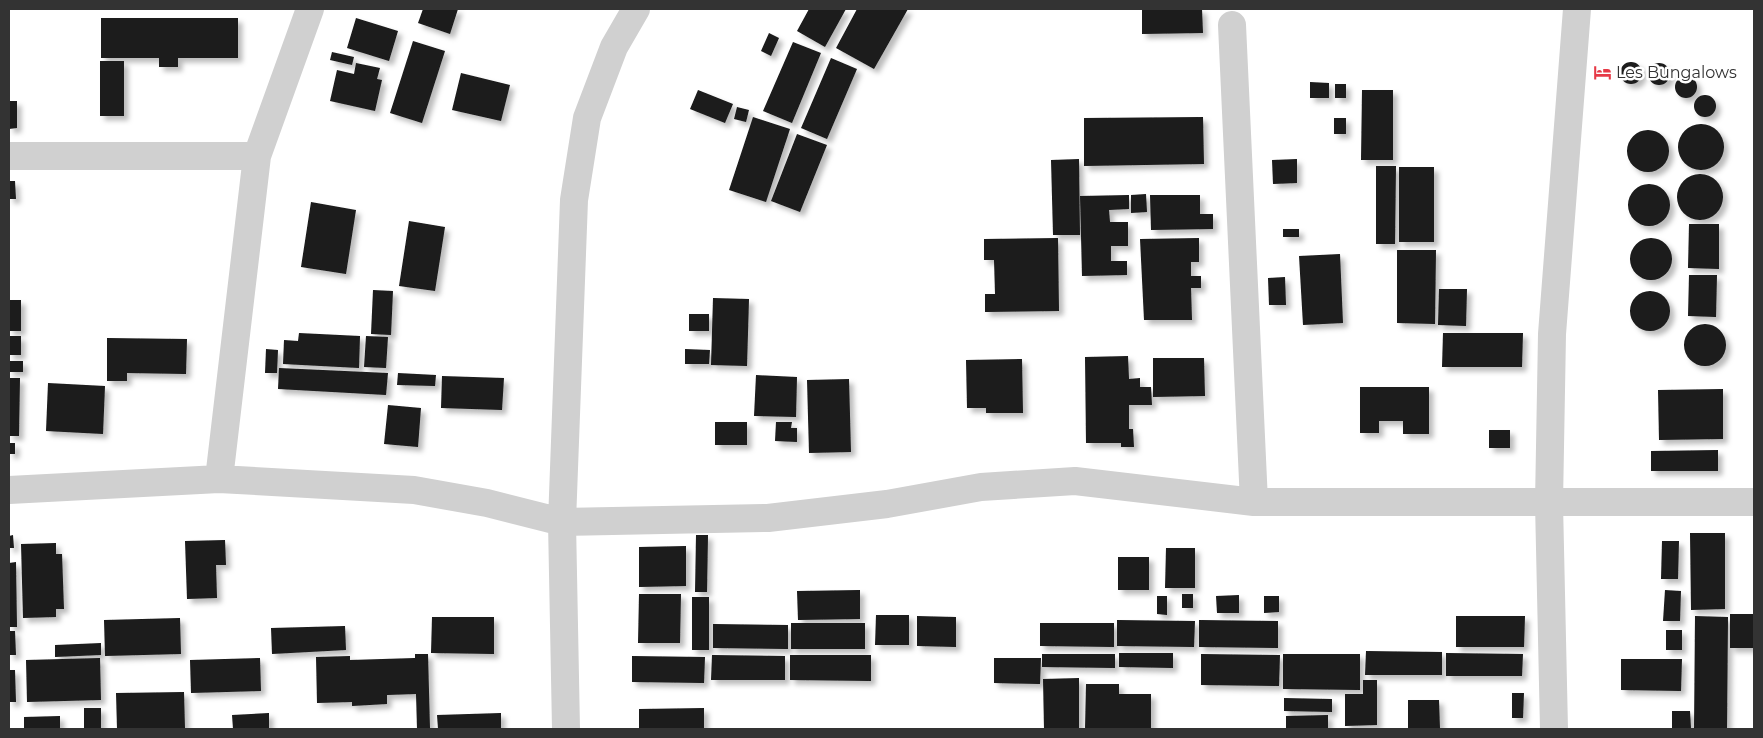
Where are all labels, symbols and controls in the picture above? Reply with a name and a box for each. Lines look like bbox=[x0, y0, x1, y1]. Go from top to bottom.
hotel icon: Les Bungalows bbox=[1592, 62, 1612, 82]
place label: Les Bungalows bbox=[1616, 63, 1737, 82]

